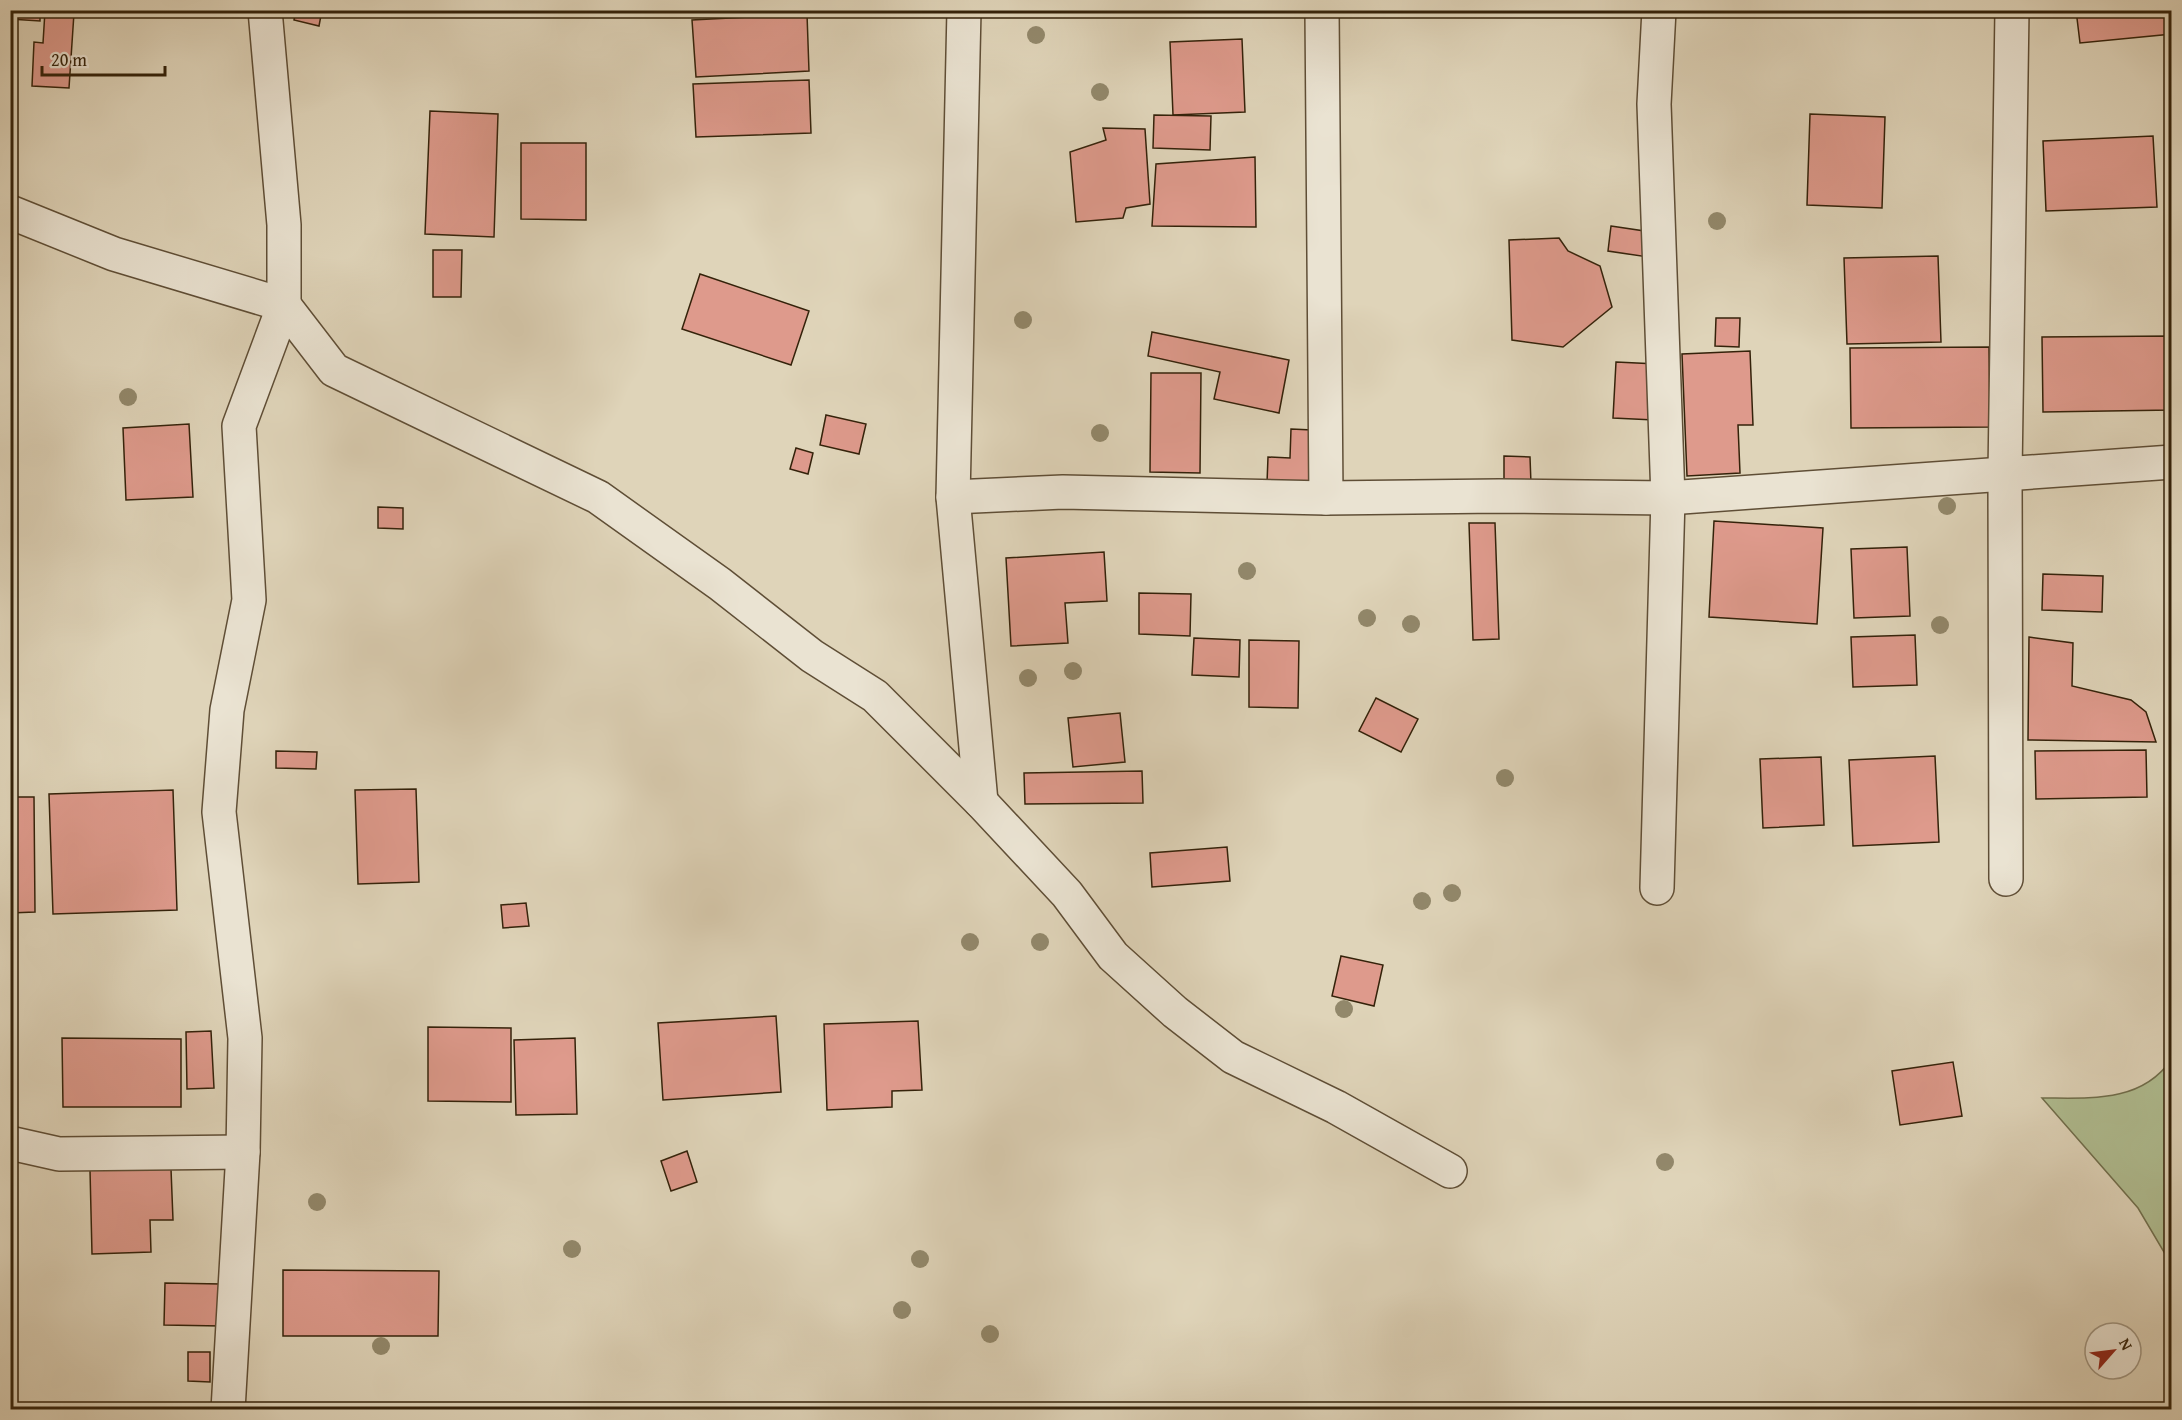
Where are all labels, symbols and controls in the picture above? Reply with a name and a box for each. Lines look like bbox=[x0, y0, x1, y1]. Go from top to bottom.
scale bar bbox=[42, 39, 165, 77]
text: 20 m bbox=[51, 46, 87, 73]
north arrow bbox=[2083, 1321, 2143, 1381]
text: N bbox=[2113, 1334, 2139, 1355]

